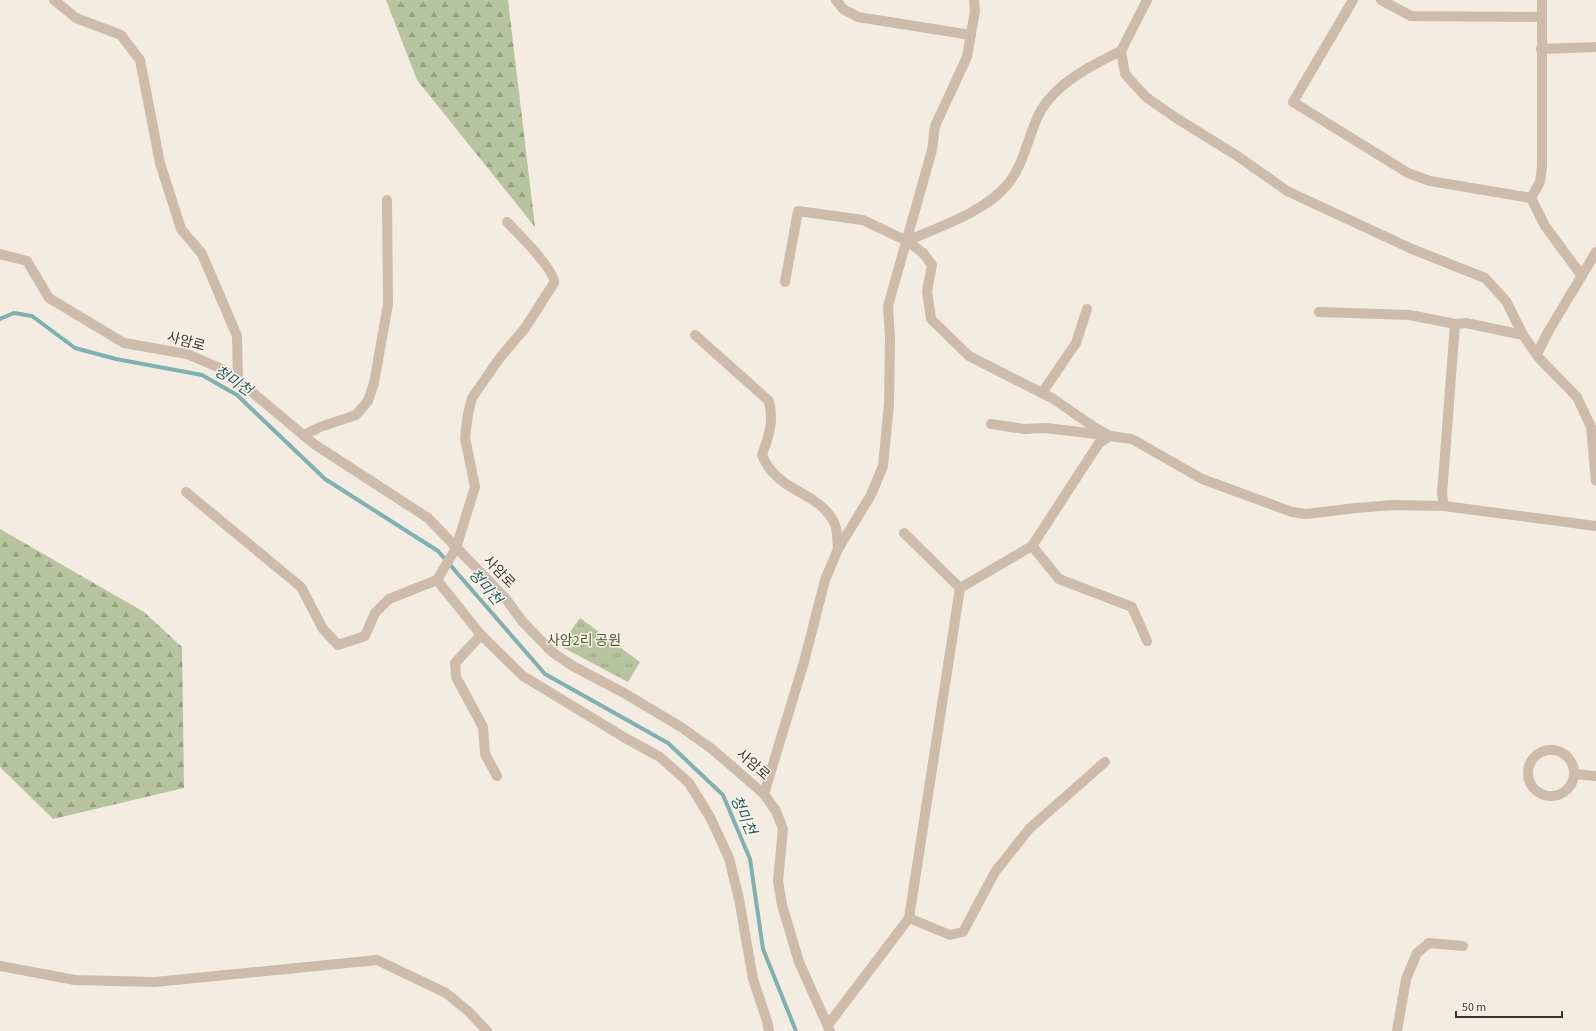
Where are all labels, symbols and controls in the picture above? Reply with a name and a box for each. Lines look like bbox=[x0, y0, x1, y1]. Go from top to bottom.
street label: 사암로 bbox=[165, 327, 207, 357]
water label: 청미천 bbox=[210, 361, 258, 403]
street label: 사암로 bbox=[478, 551, 520, 593]
water label: 청미천 bbox=[463, 564, 508, 611]
park label: 사암2리 공원 bbox=[547, 631, 621, 651]
street label: 사암로 bbox=[732, 745, 774, 785]
water label: 청미천 bbox=[725, 792, 762, 840]
scale bar bbox=[1456, 993, 1562, 1019]
text: 50 m bbox=[1462, 999, 1486, 1016]

